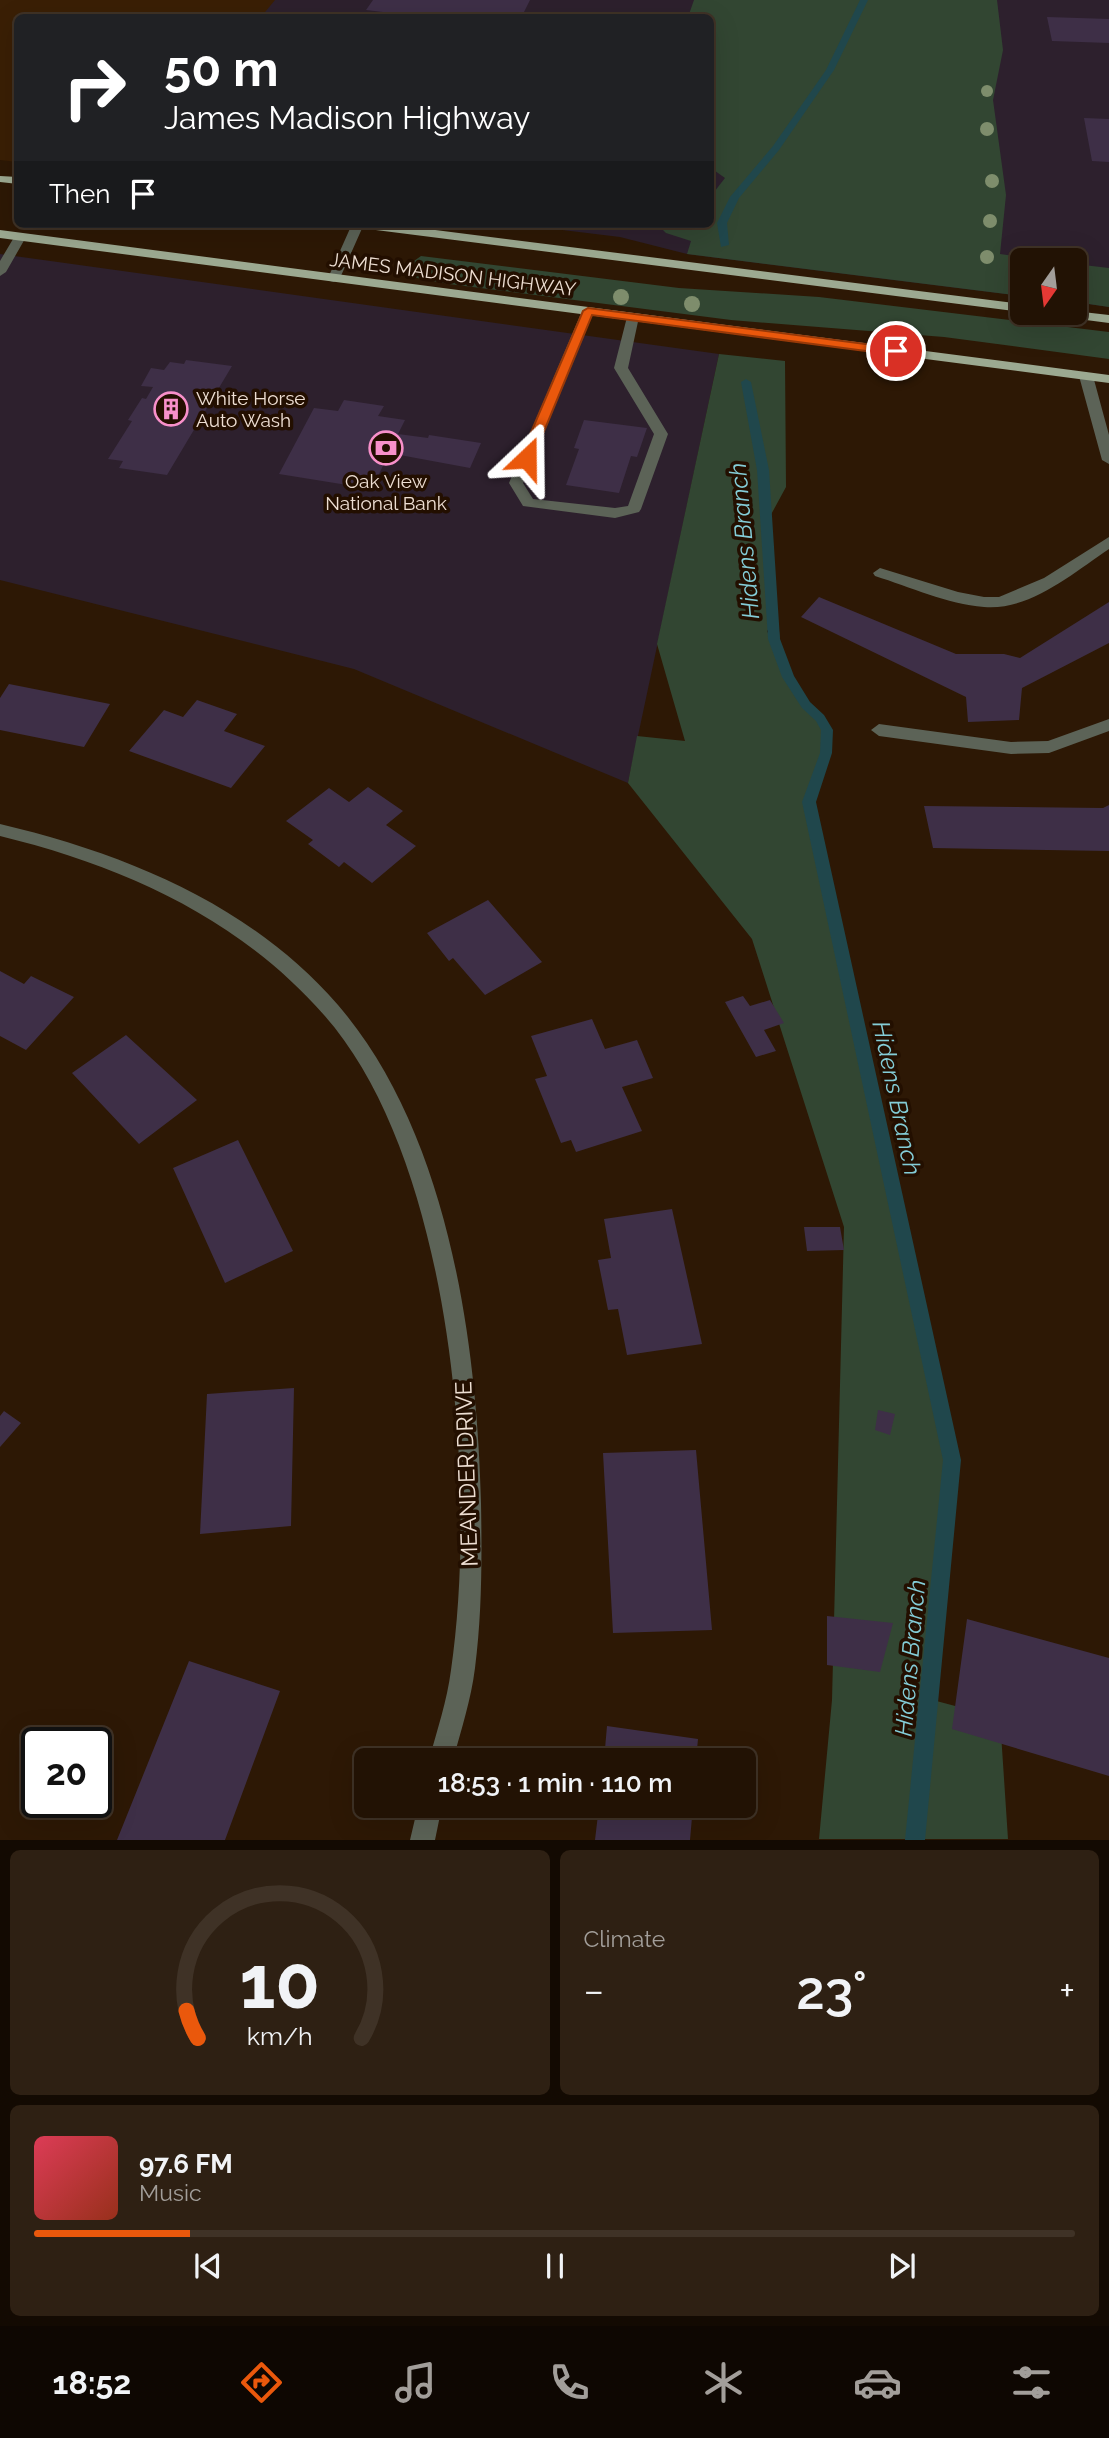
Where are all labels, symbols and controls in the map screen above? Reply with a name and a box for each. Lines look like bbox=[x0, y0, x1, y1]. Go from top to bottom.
text: 50 m bbox=[164, 40, 279, 97]
icon: right bbox=[49, 42, 140, 133]
text: James Madison Highway bbox=[164, 99, 530, 136]
icon: arrive bbox=[124, 175, 162, 213]
text: Then bbox=[49, 179, 110, 209]
street label: JAMES MADISON HIGHWAY bbox=[329, 248, 578, 300]
north arrow bbox=[1010, 248, 1087, 326]
map controls bbox=[1010, 248, 1087, 325]
pin bbox=[866, 321, 926, 381]
icon: arrive bbox=[877, 332, 915, 370]
place label: White Horse Auto Wash bbox=[196, 387, 305, 431]
building icon: White Horse Auto Wash bbox=[152, 390, 190, 428]
position arrow bbox=[490, 421, 564, 495]
bank icon: Oak View National Bank bbox=[367, 429, 405, 467]
water label: Hidens Branch bbox=[723, 462, 765, 620]
place label: Oak View National Bank bbox=[325, 470, 447, 514]
water label: Hidens Branch bbox=[866, 1018, 928, 1178]
street label: MEANDER DRIVE bbox=[449, 1381, 483, 1567]
water label: Hidens Branch bbox=[889, 1579, 931, 1737]
speed limit sign: 20 bbox=[21, 1727, 112, 1818]
text: 18:53 · 1 min · 110 m bbox=[438, 1768, 672, 1798]
text: Climate bbox=[584, 1925, 665, 1952]
text: 10 bbox=[239, 1941, 320, 2026]
text: 23° bbox=[796, 1960, 867, 2021]
text: − bbox=[584, 1968, 604, 2013]
text: + bbox=[1059, 1968, 1075, 2013]
text: km/h bbox=[247, 2021, 313, 2051]
text: 97.6 FM bbox=[139, 2149, 233, 2179]
text: Music bbox=[139, 2179, 202, 2206]
icon: previous bbox=[189, 2247, 227, 2285]
icon: pause bbox=[536, 2247, 574, 2285]
icon: next bbox=[883, 2247, 921, 2285]
icon: directions bbox=[237, 2358, 286, 2407]
icon: music bbox=[391, 2358, 440, 2407]
icon: phone bbox=[545, 2358, 594, 2407]
icon: climate bbox=[699, 2358, 748, 2407]
icon: car bbox=[853, 2358, 902, 2407]
icon: filters bbox=[1007, 2358, 1056, 2407]
text: 18:52 bbox=[53, 2364, 131, 2401]

